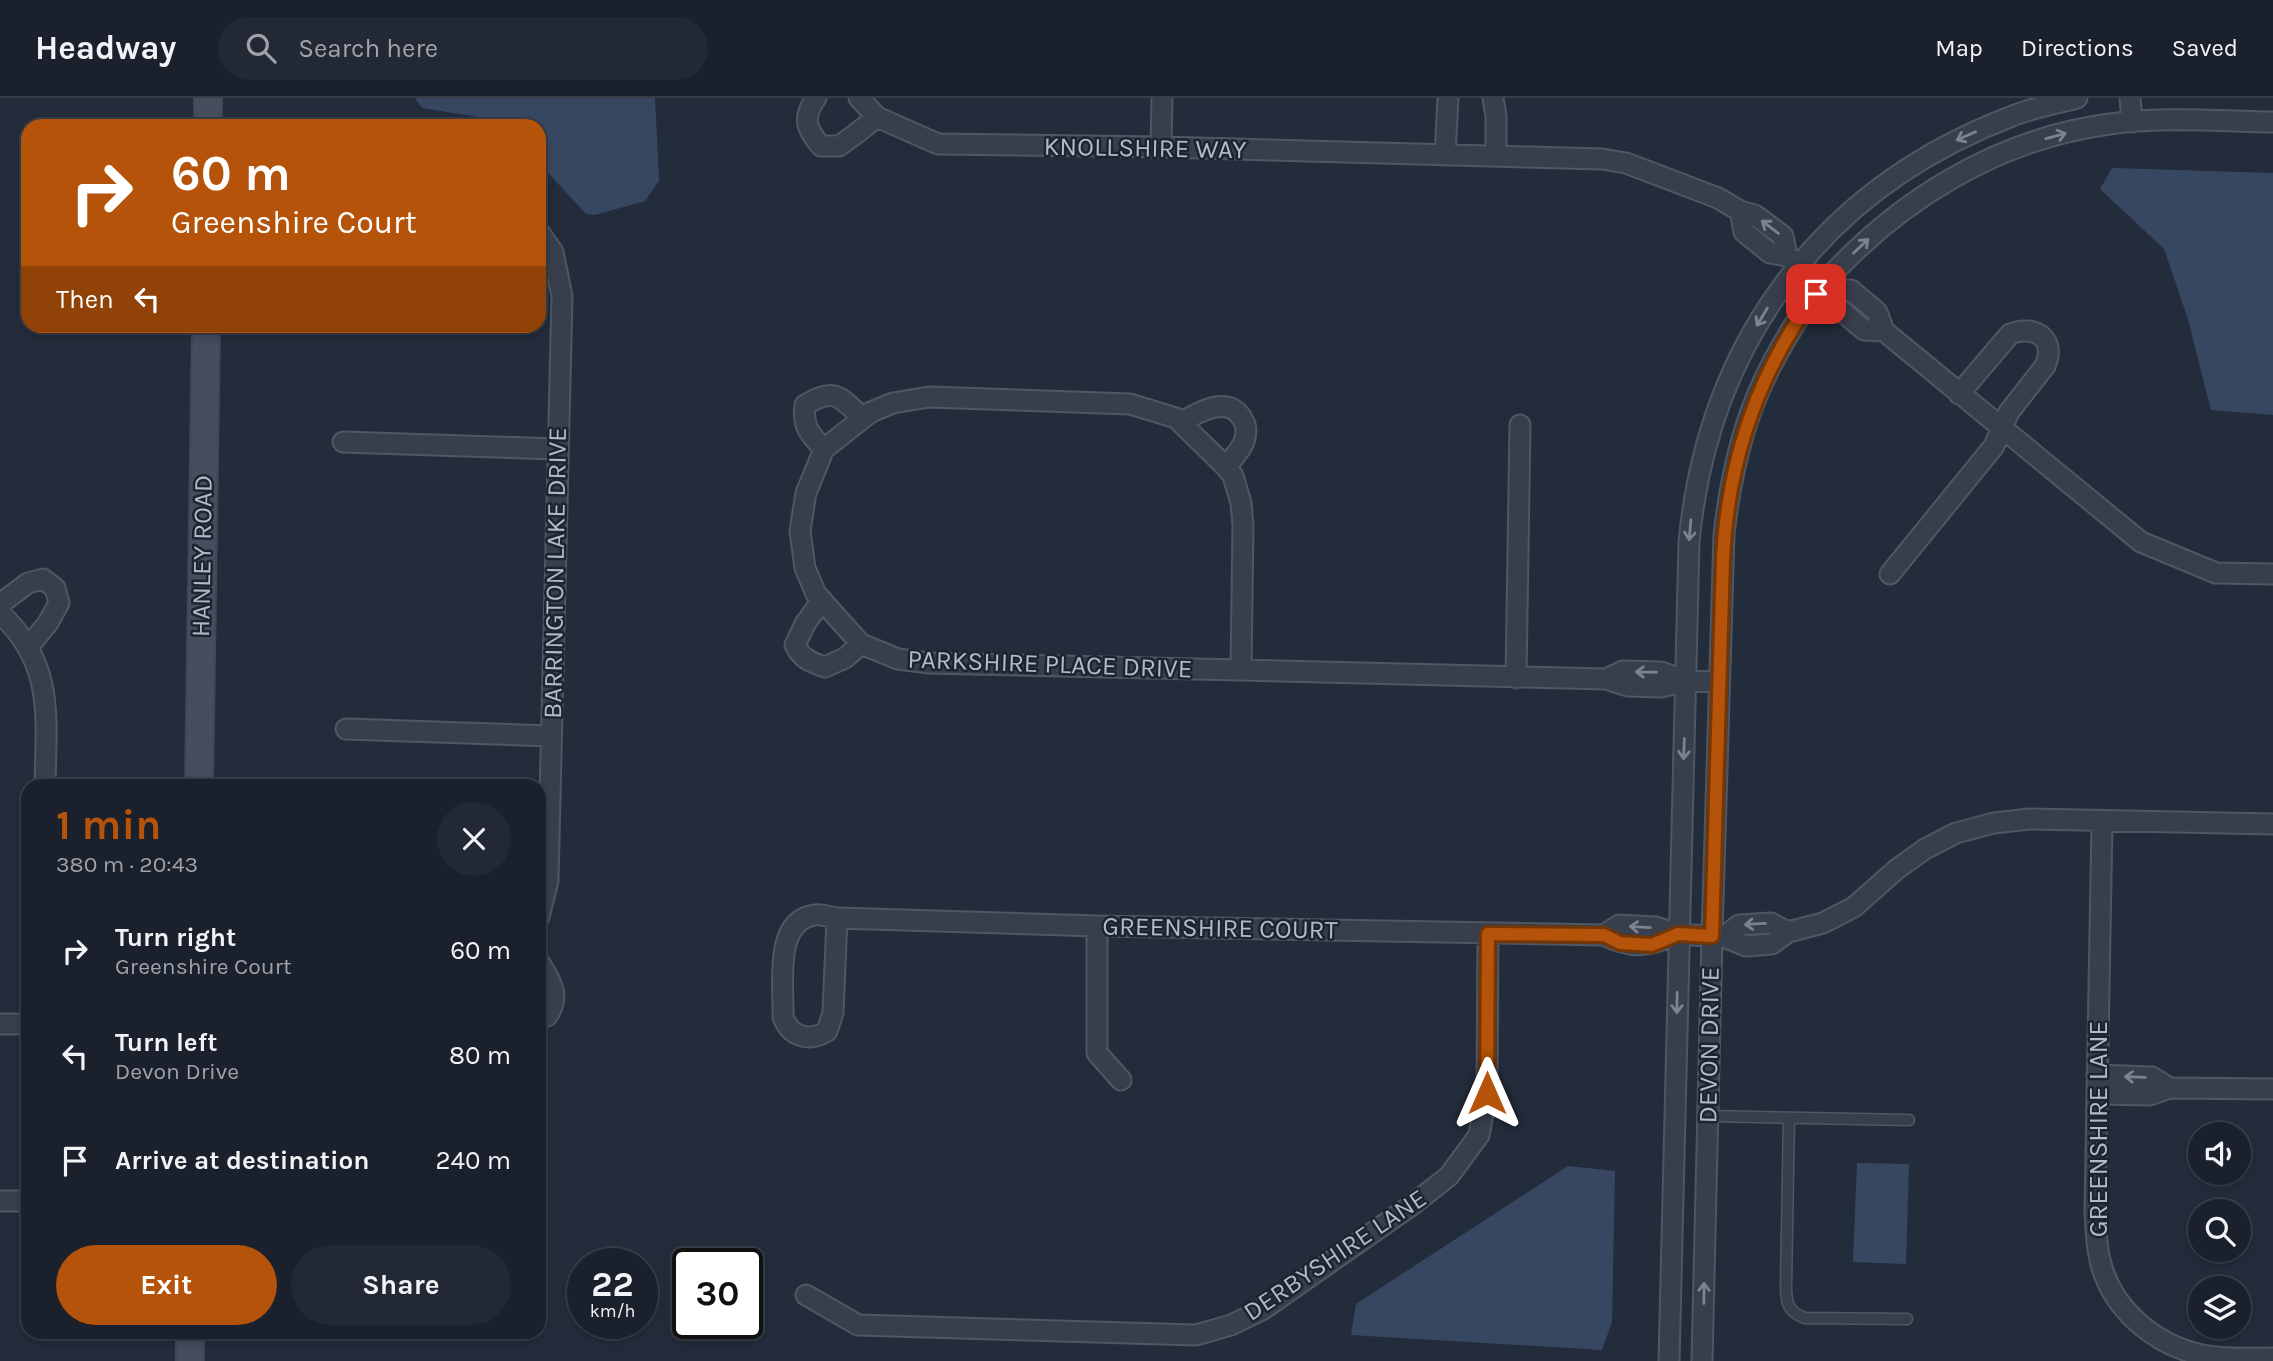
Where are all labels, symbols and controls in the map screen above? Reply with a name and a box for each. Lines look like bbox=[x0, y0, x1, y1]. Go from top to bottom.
search box bbox=[218, 17, 708, 80]
text: Headway bbox=[35, 29, 176, 67]
icon: search bbox=[242, 29, 280, 67]
text: Search here bbox=[298, 33, 438, 64]
text: Map bbox=[1935, 34, 1983, 62]
text: Directions bbox=[2021, 34, 2134, 62]
text: Saved bbox=[2172, 34, 2238, 62]
one-way arrow bbox=[2045, 129, 2067, 142]
one-way arrow bbox=[1956, 130, 1977, 143]
street label: KNOLLSHIRE WAY bbox=[1043, 131, 1247, 165]
text: 60 m bbox=[171, 145, 291, 202]
icon: right bbox=[56, 147, 147, 238]
text: Greenshire Court bbox=[171, 204, 417, 241]
one-way arrow bbox=[1761, 220, 1780, 234]
one-way arrow bbox=[1852, 238, 1869, 255]
pin bbox=[1786, 264, 1846, 324]
icon: arrive bbox=[1797, 275, 1835, 313]
icon: left bbox=[128, 280, 166, 318]
text: Then bbox=[56, 284, 114, 315]
one-way arrow bbox=[1755, 306, 1769, 326]
street label: BARRINGTON LAKE DRIVE bbox=[537, 427, 573, 719]
street label: HANLEY ROAD bbox=[185, 475, 219, 637]
one-way arrow bbox=[1683, 518, 1696, 541]
street label: PARKSHIRE PLACE DRIVE bbox=[907, 644, 1193, 684]
one-way arrow bbox=[1634, 665, 1657, 678]
one-way arrow bbox=[1677, 737, 1690, 760]
text: 1 min bbox=[56, 800, 161, 850]
button: close bbox=[437, 802, 511, 876]
text: 380 m · 20:43 bbox=[56, 851, 198, 878]
street label: GREENSHIRE COURT bbox=[1102, 910, 1338, 946]
one-way arrow bbox=[1744, 918, 1767, 931]
one-way arrow bbox=[1629, 920, 1652, 933]
text: Turn right bbox=[115, 922, 236, 953]
icon: right bbox=[56, 932, 94, 970]
text: 60 m bbox=[450, 935, 511, 966]
text: Greenshire Court bbox=[115, 953, 292, 980]
street label: DEVON DRIVE bbox=[1692, 966, 1726, 1124]
one-way arrow bbox=[1670, 991, 1684, 1014]
street label: GREENSHIRE LANE bbox=[2083, 1021, 2114, 1237]
text: Turn left bbox=[115, 1027, 217, 1058]
icon: left bbox=[56, 1037, 94, 1075]
text: 80 m bbox=[449, 1040, 511, 1071]
position arrow bbox=[1450, 1056, 1524, 1130]
text: Devon Drive bbox=[115, 1058, 239, 1085]
one-way arrow bbox=[2124, 1070, 2147, 1083]
map controls bbox=[2188, 1122, 2251, 1339]
button: sound bbox=[2188, 1122, 2251, 1185]
icon: arrive bbox=[56, 1142, 94, 1180]
text: Arrive at destination bbox=[115, 1145, 369, 1176]
text: 240 m bbox=[435, 1145, 511, 1176]
street label: DERBYSHIRE LANE bbox=[1238, 1182, 1432, 1328]
button: search bbox=[2188, 1199, 2251, 1262]
button: Exit bbox=[56, 1245, 277, 1325]
button: Share bbox=[291, 1245, 511, 1325]
speed limit sign: 30 bbox=[672, 1248, 763, 1339]
text: 22 bbox=[591, 1264, 634, 1305]
button: layers bbox=[2188, 1276, 2251, 1339]
one-way arrow bbox=[1697, 1282, 1711, 1305]
text: km/h bbox=[590, 1300, 635, 1322]

